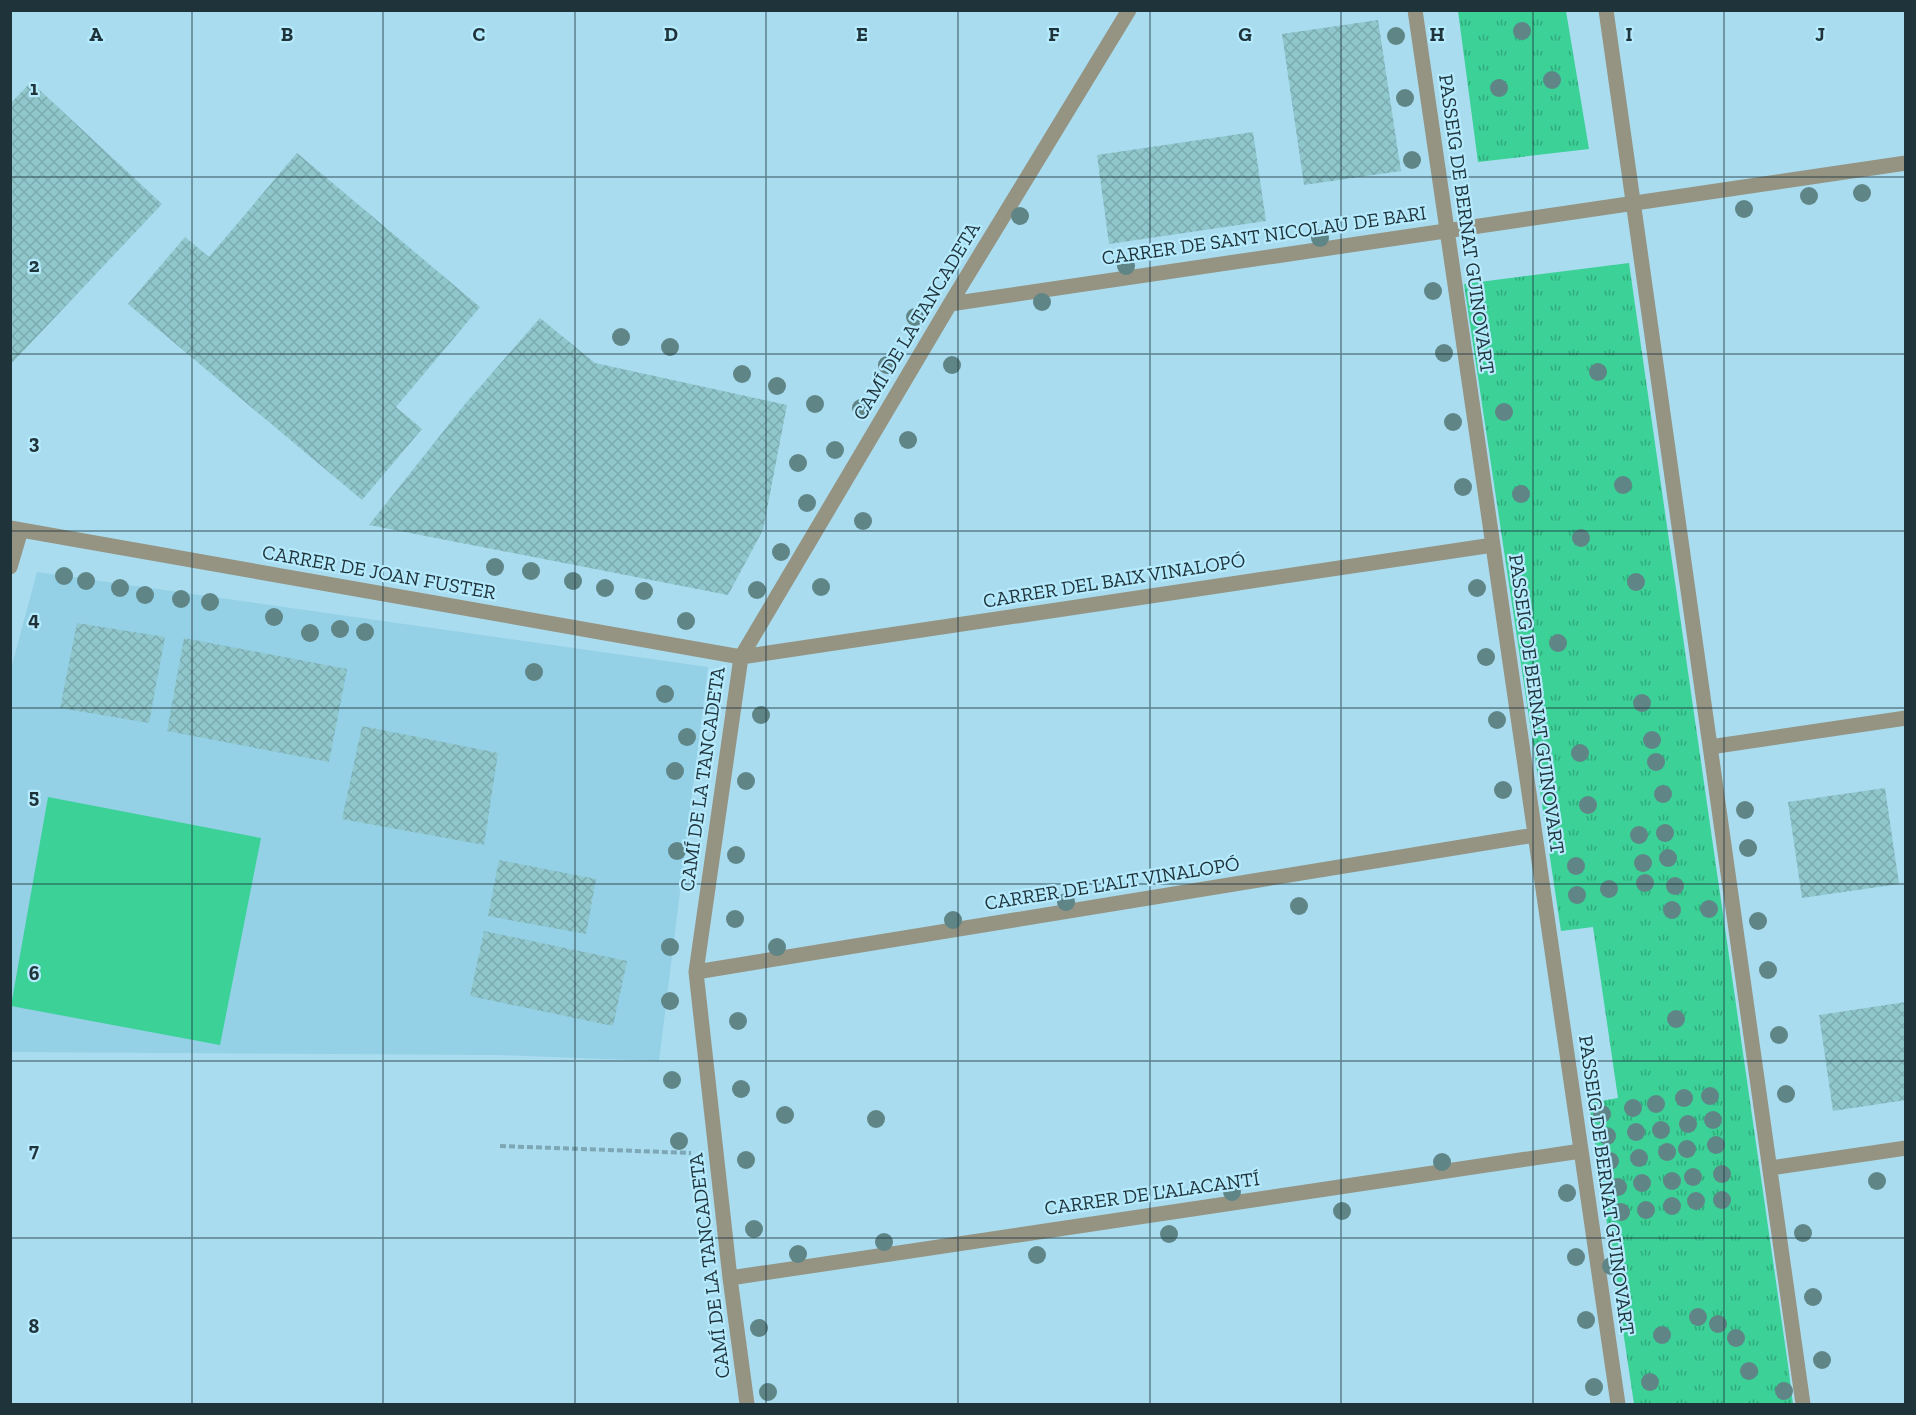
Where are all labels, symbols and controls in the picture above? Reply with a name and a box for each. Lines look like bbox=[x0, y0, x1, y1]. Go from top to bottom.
text: A bbox=[89, 22, 103, 46]
text: B bbox=[281, 22, 293, 46]
text: C bbox=[473, 22, 486, 46]
text: D bbox=[664, 22, 678, 46]
text: E bbox=[856, 22, 868, 46]
text: F bbox=[1048, 22, 1060, 46]
text: G bbox=[1238, 22, 1252, 46]
text: H bbox=[1429, 22, 1445, 46]
text: I bbox=[1625, 22, 1633, 46]
text: J bbox=[1815, 22, 1825, 46]
street label: PASSEIG DE BERNAT GUINOVART bbox=[1434, 73, 1500, 375]
text: 1 bbox=[30, 76, 38, 100]
street label: CARRER DE SANT NICOLAU DE BARI bbox=[1100, 200, 1428, 270]
street label: CAMÍ DE LA TANCADETA bbox=[847, 217, 985, 424]
text: 2 bbox=[29, 253, 40, 277]
text: 3 bbox=[29, 430, 40, 454]
street label: CARRER DE JOAN FUSTER bbox=[260, 540, 498, 604]
street label: CARRER DEL BAIX VINALOPÓ bbox=[981, 547, 1247, 613]
street label: PASSEIG DE BERNAT GUINOVART bbox=[1504, 553, 1570, 855]
text: 4 bbox=[28, 607, 40, 631]
street label: CAMÍ DE LA TANCADETA bbox=[674, 664, 730, 893]
text: 5 bbox=[29, 784, 39, 808]
street label: CARRER DE L'ALT VINALOPÓ bbox=[983, 851, 1241, 915]
text: 6 bbox=[29, 961, 40, 985]
street label: PASSEIG DE BERNAT GUINOVART bbox=[1574, 1034, 1640, 1336]
text: 7 bbox=[29, 1138, 39, 1162]
street label: CAMÍ DE LA TANCADETA bbox=[683, 1151, 735, 1380]
street label: CARRER DE L'ALACANTÍ bbox=[1043, 1166, 1261, 1220]
text: 8 bbox=[29, 1314, 40, 1338]

